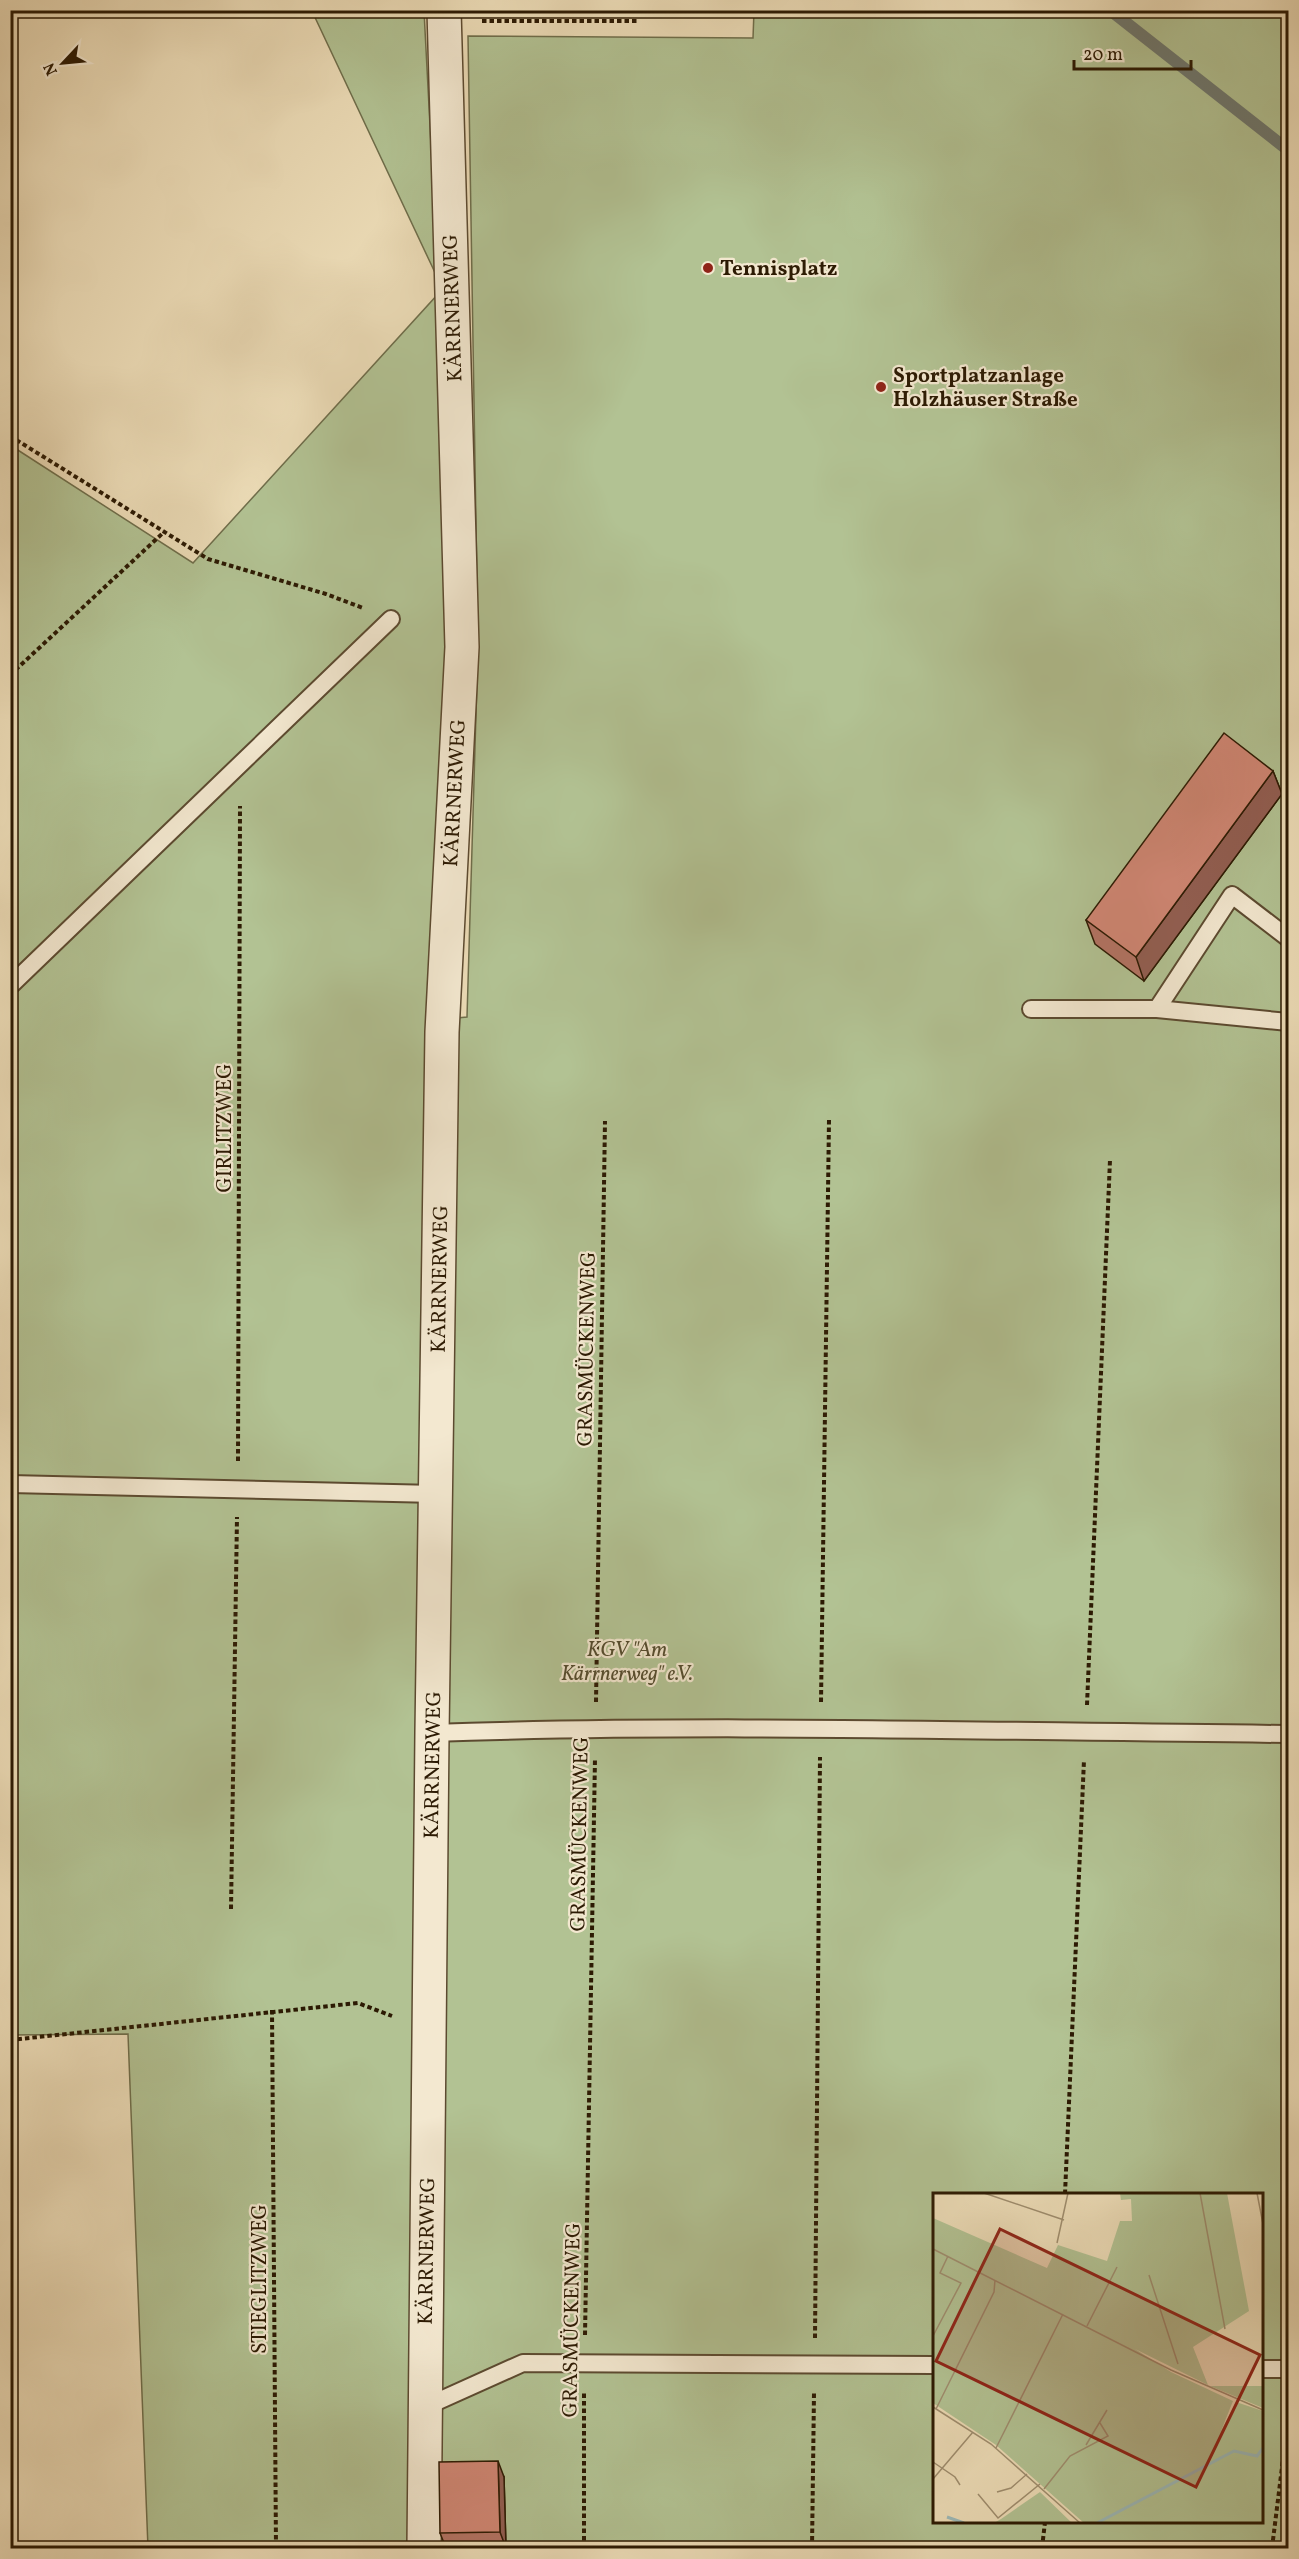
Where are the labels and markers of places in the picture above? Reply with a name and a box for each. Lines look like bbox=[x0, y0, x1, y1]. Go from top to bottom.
place label: Tennisplatz bbox=[720, 255, 838, 284]
marker: Tennisplatz bbox=[701, 261, 715, 275]
place label: Sportplatzanlage Holzhäuser Straße bbox=[893, 362, 1078, 415]
marker: Sportplatzanlage Holzhäuser Straße bbox=[874, 380, 888, 394]

